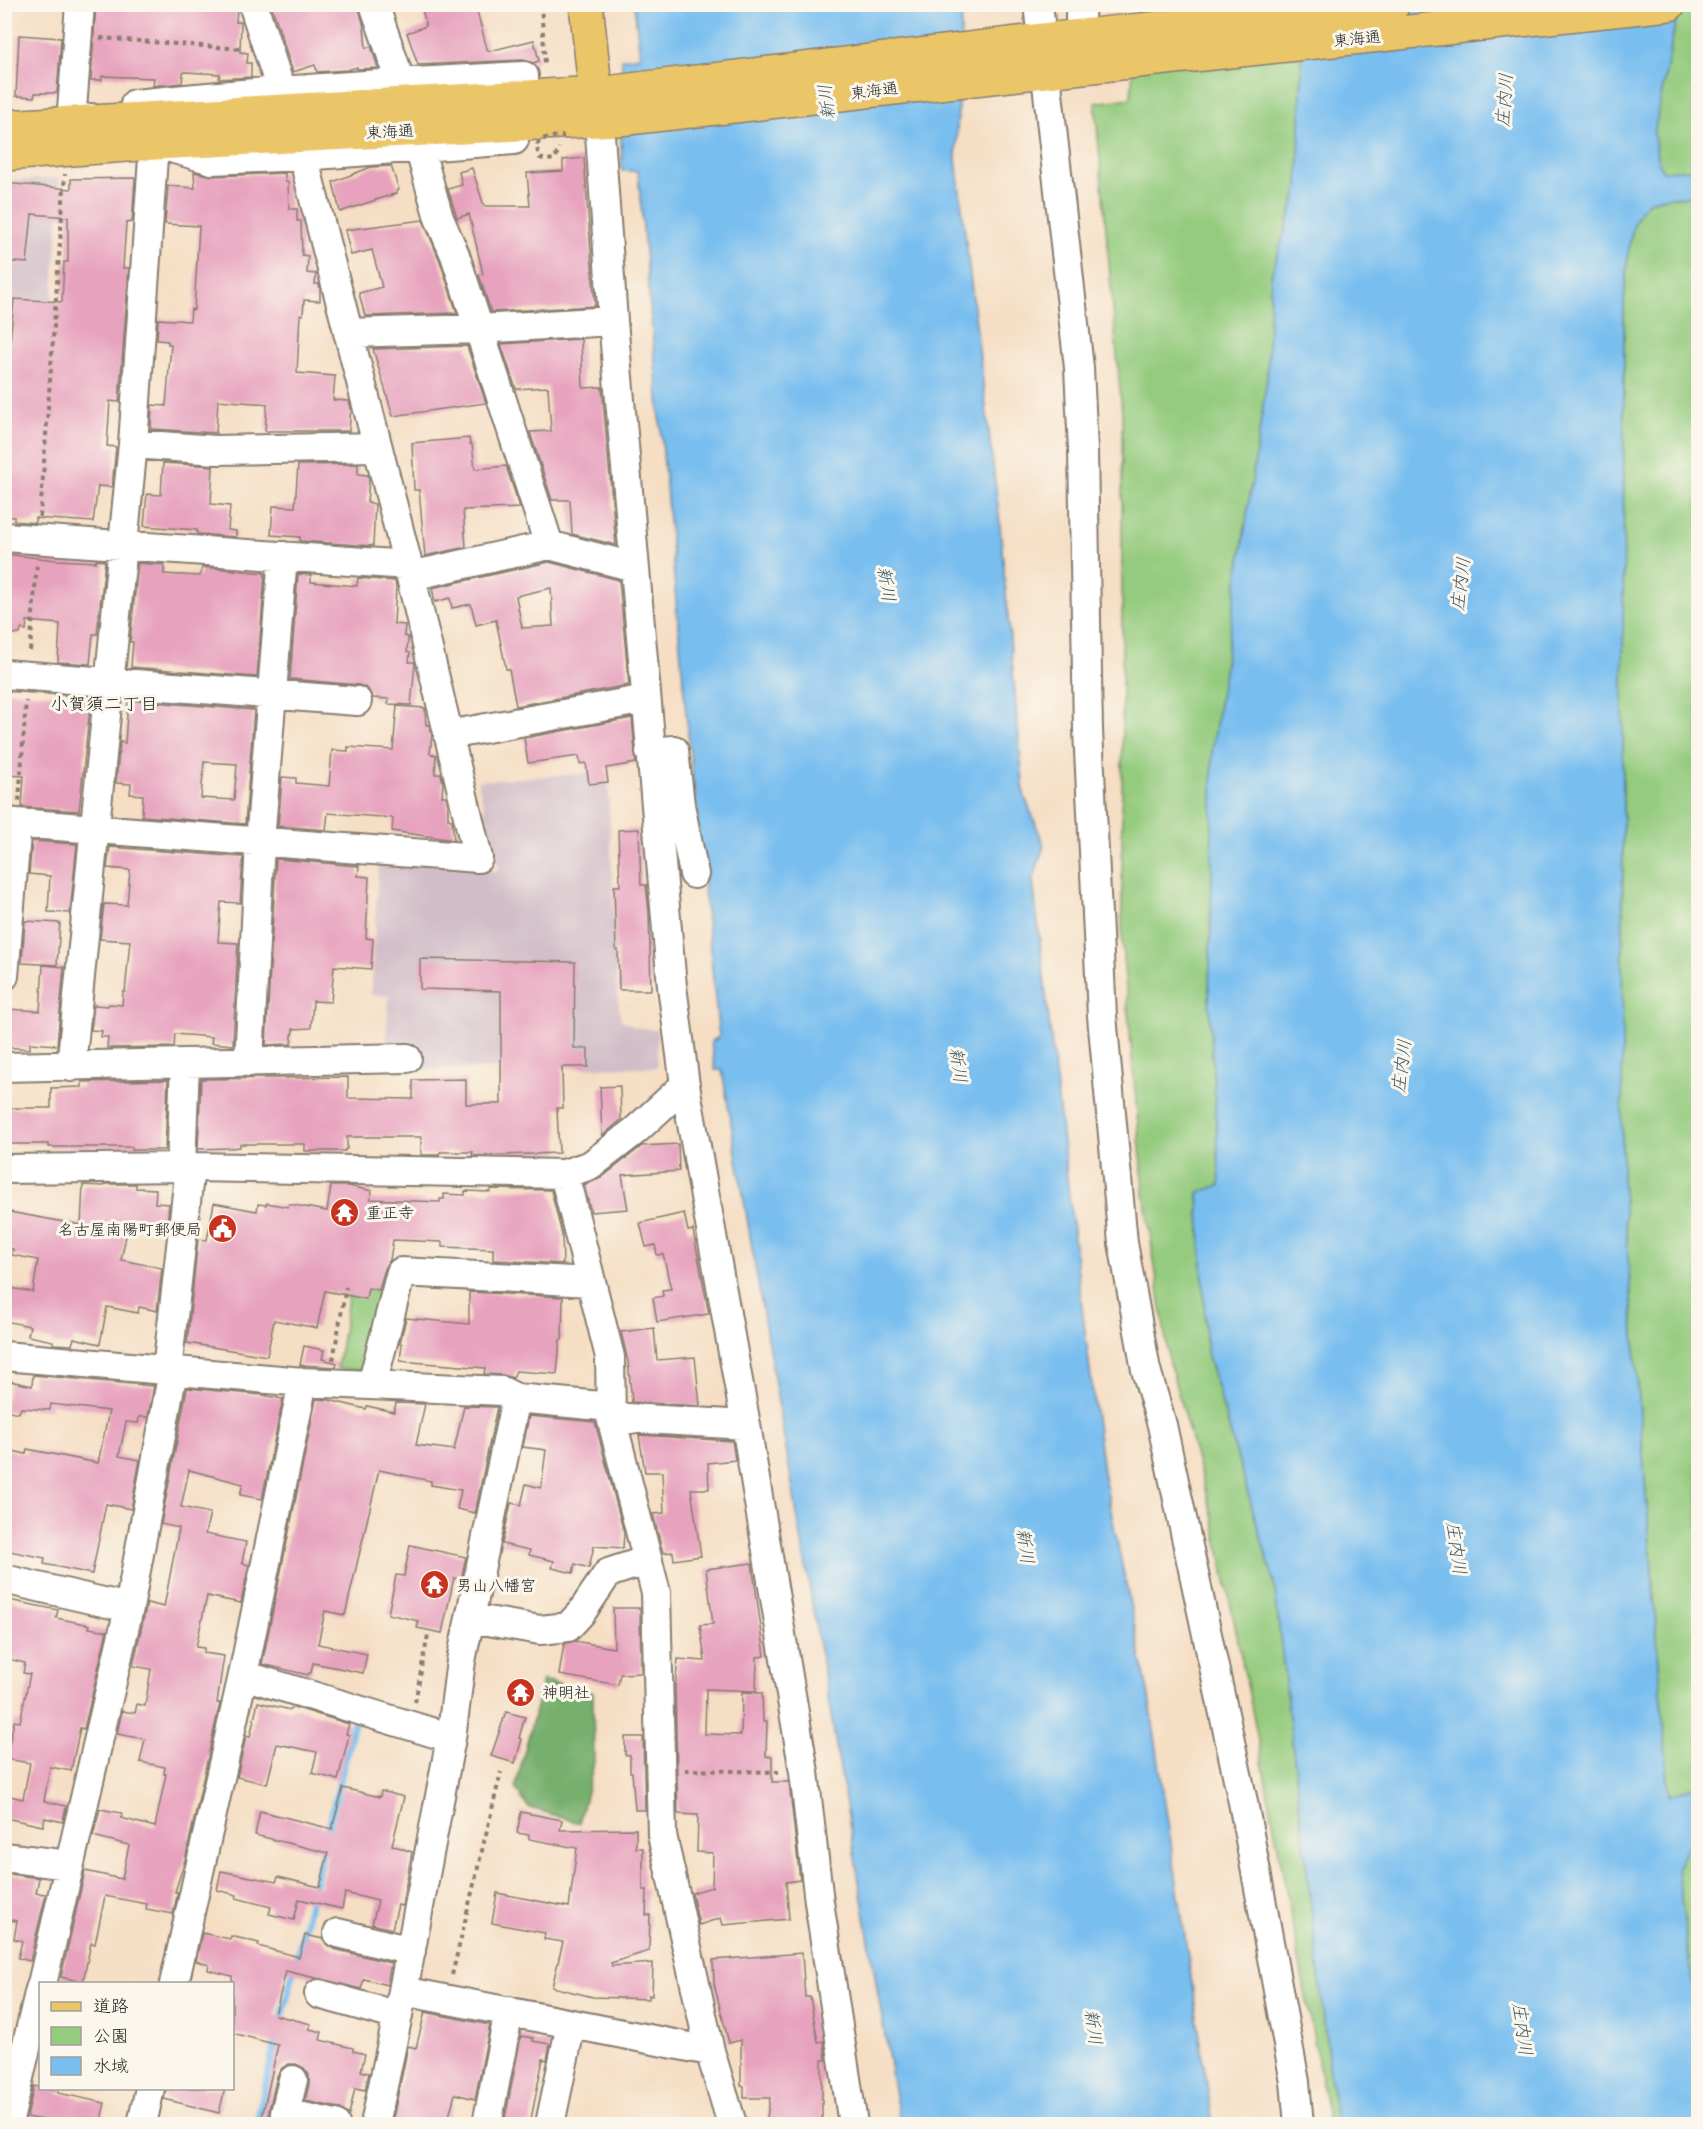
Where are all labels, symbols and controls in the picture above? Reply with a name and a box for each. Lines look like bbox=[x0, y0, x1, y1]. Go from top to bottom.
street label: 東海通 bbox=[1332, 26, 1382, 50]
water label: 庄内川 bbox=[1491, 72, 1517, 128]
street label: 東海通 bbox=[849, 77, 899, 103]
water label: 新川 bbox=[812, 83, 840, 121]
street label: 東海通 bbox=[366, 120, 414, 142]
water label: 庄内川 bbox=[1445, 556, 1475, 612]
water label: 新川 bbox=[873, 564, 901, 604]
district label: 小賀須二丁目 bbox=[50, 692, 158, 715]
water label: 庄内川 bbox=[1386, 1038, 1416, 1094]
water label: 新川 bbox=[945, 1046, 973, 1084]
temple icon: 重正寺 bbox=[329, 1196, 361, 1228]
place label: 重正寺 bbox=[366, 1202, 414, 1222]
public building icon: 名古屋南陽町郵便局 bbox=[207, 1213, 239, 1245]
place label: 名古屋南陽町郵便局 bbox=[58, 1219, 202, 1239]
water label: 庄内川 bbox=[1442, 1520, 1472, 1576]
water label: 新川 bbox=[1012, 1527, 1040, 1565]
temple icon: 男山八幡宮 bbox=[419, 1569, 451, 1601]
place label: 男山八幡宮 bbox=[456, 1575, 536, 1595]
temple icon: 神明社 bbox=[505, 1676, 537, 1708]
place label: 神明社 bbox=[542, 1682, 590, 1702]
legend bbox=[39, 1982, 234, 2090]
text: 道路 bbox=[93, 1994, 129, 2017]
water label: 庄内川 bbox=[1508, 2001, 1538, 2057]
water label: 新川 bbox=[1080, 2008, 1108, 2046]
text: 公園 bbox=[93, 2024, 129, 2047]
text: 水域 bbox=[93, 2054, 129, 2077]

